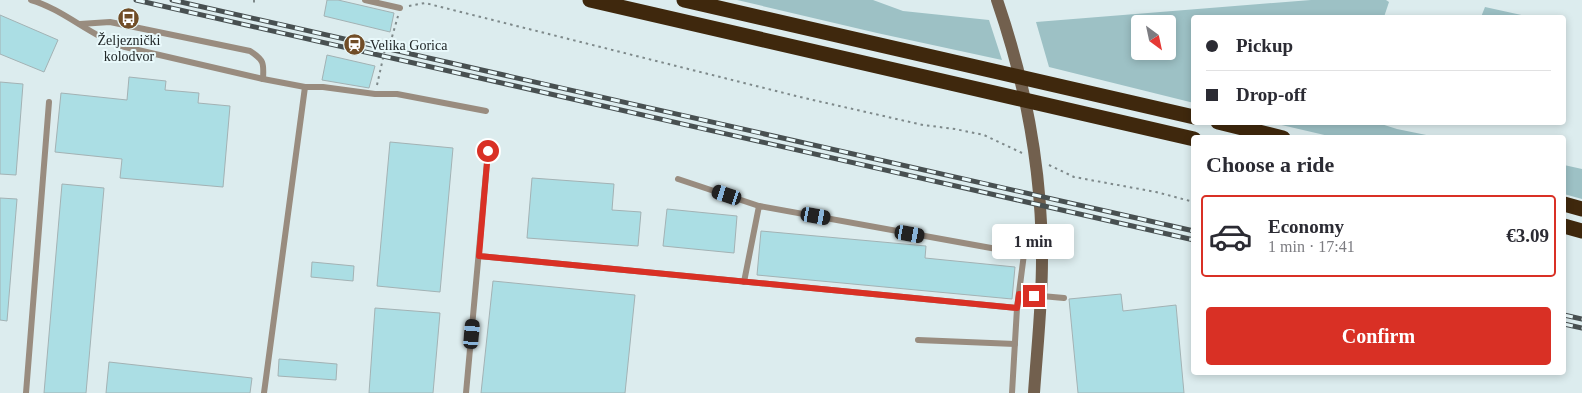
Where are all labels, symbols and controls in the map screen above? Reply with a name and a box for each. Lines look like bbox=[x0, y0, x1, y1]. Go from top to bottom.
bus stop icon: Željeznički kolodvor bbox=[117, 6, 141, 30]
north arrow bbox=[1131, 15, 1176, 60]
map controls bbox=[1131, 15, 1176, 60]
place label: Željeznički kolodvor bbox=[98, 32, 161, 64]
station icon: Velika Gorica bbox=[342, 33, 366, 57]
text: Pickup bbox=[1236, 35, 1293, 56]
place label: Velika Gorica bbox=[370, 38, 448, 53]
text: Drop-off bbox=[1236, 84, 1306, 105]
route start bbox=[477, 140, 499, 162]
text: Choose a ride bbox=[1206, 152, 1334, 177]
car bbox=[710, 183, 743, 207]
car bbox=[799, 206, 832, 226]
icon: car bbox=[1208, 214, 1253, 259]
text: Economy bbox=[1268, 216, 1344, 237]
car bbox=[893, 224, 926, 244]
callout: 1 min bbox=[993, 224, 1075, 258]
text: €3.09 bbox=[1506, 225, 1549, 246]
text: 1 min bbox=[1014, 233, 1052, 250]
text: 1 min · 17:41 bbox=[1268, 238, 1355, 255]
route end bbox=[1023, 285, 1045, 307]
button: Confirm bbox=[1206, 307, 1551, 365]
car bbox=[463, 318, 480, 350]

